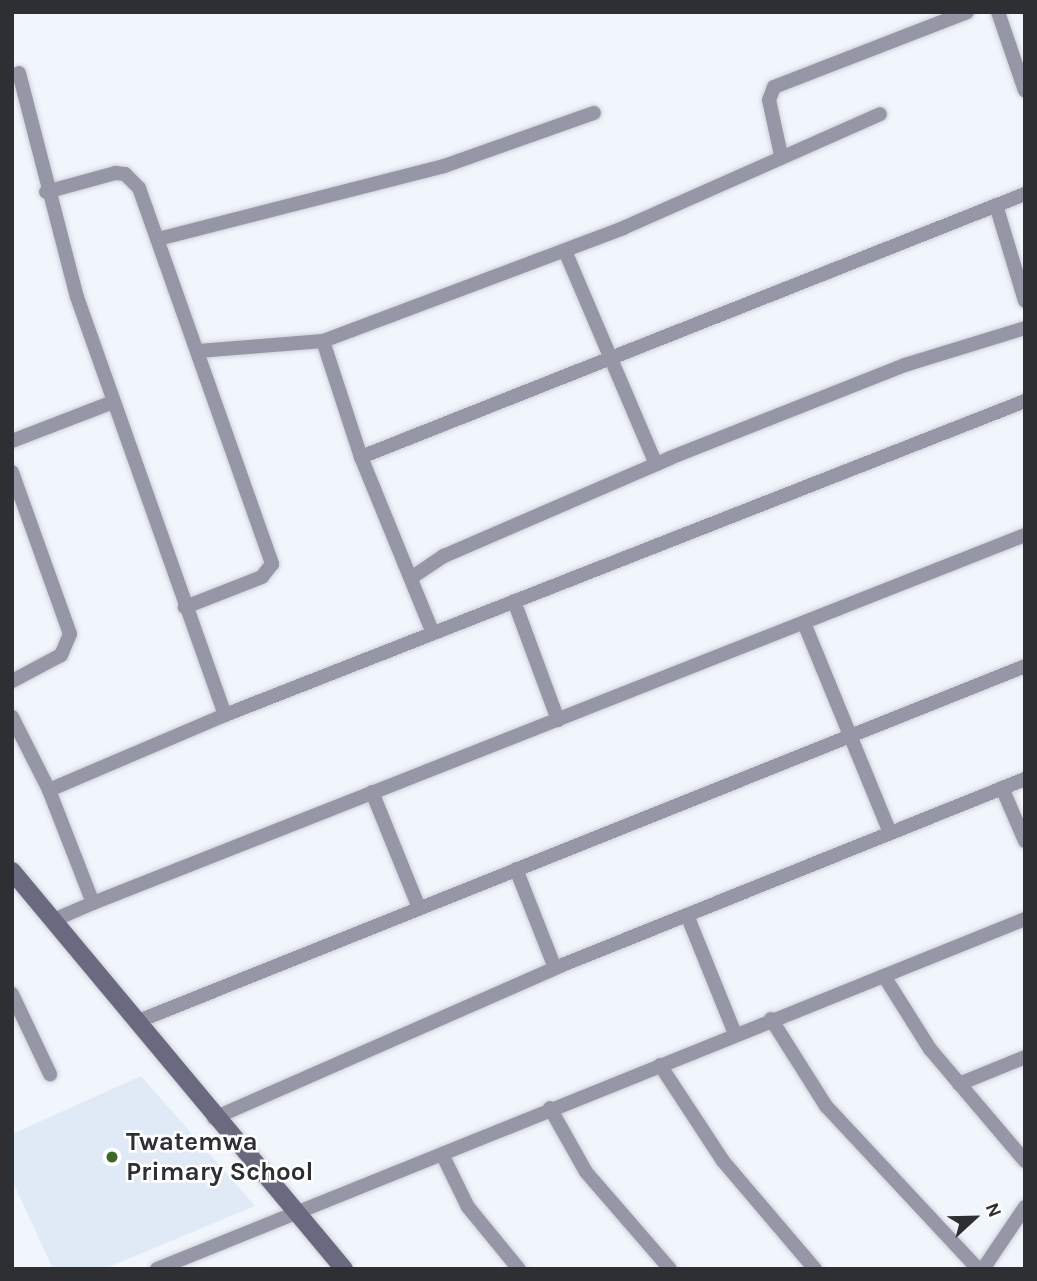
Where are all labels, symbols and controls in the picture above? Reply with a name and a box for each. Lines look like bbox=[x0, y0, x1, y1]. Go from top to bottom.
place label: Twatemwa Primary School bbox=[126, 1126, 313, 1188]
marker: Twatemwa Primary School bbox=[104, 1149, 120, 1165]
north arrow bbox=[939, 1183, 1009, 1253]
text: N bbox=[981, 1200, 1006, 1221]

